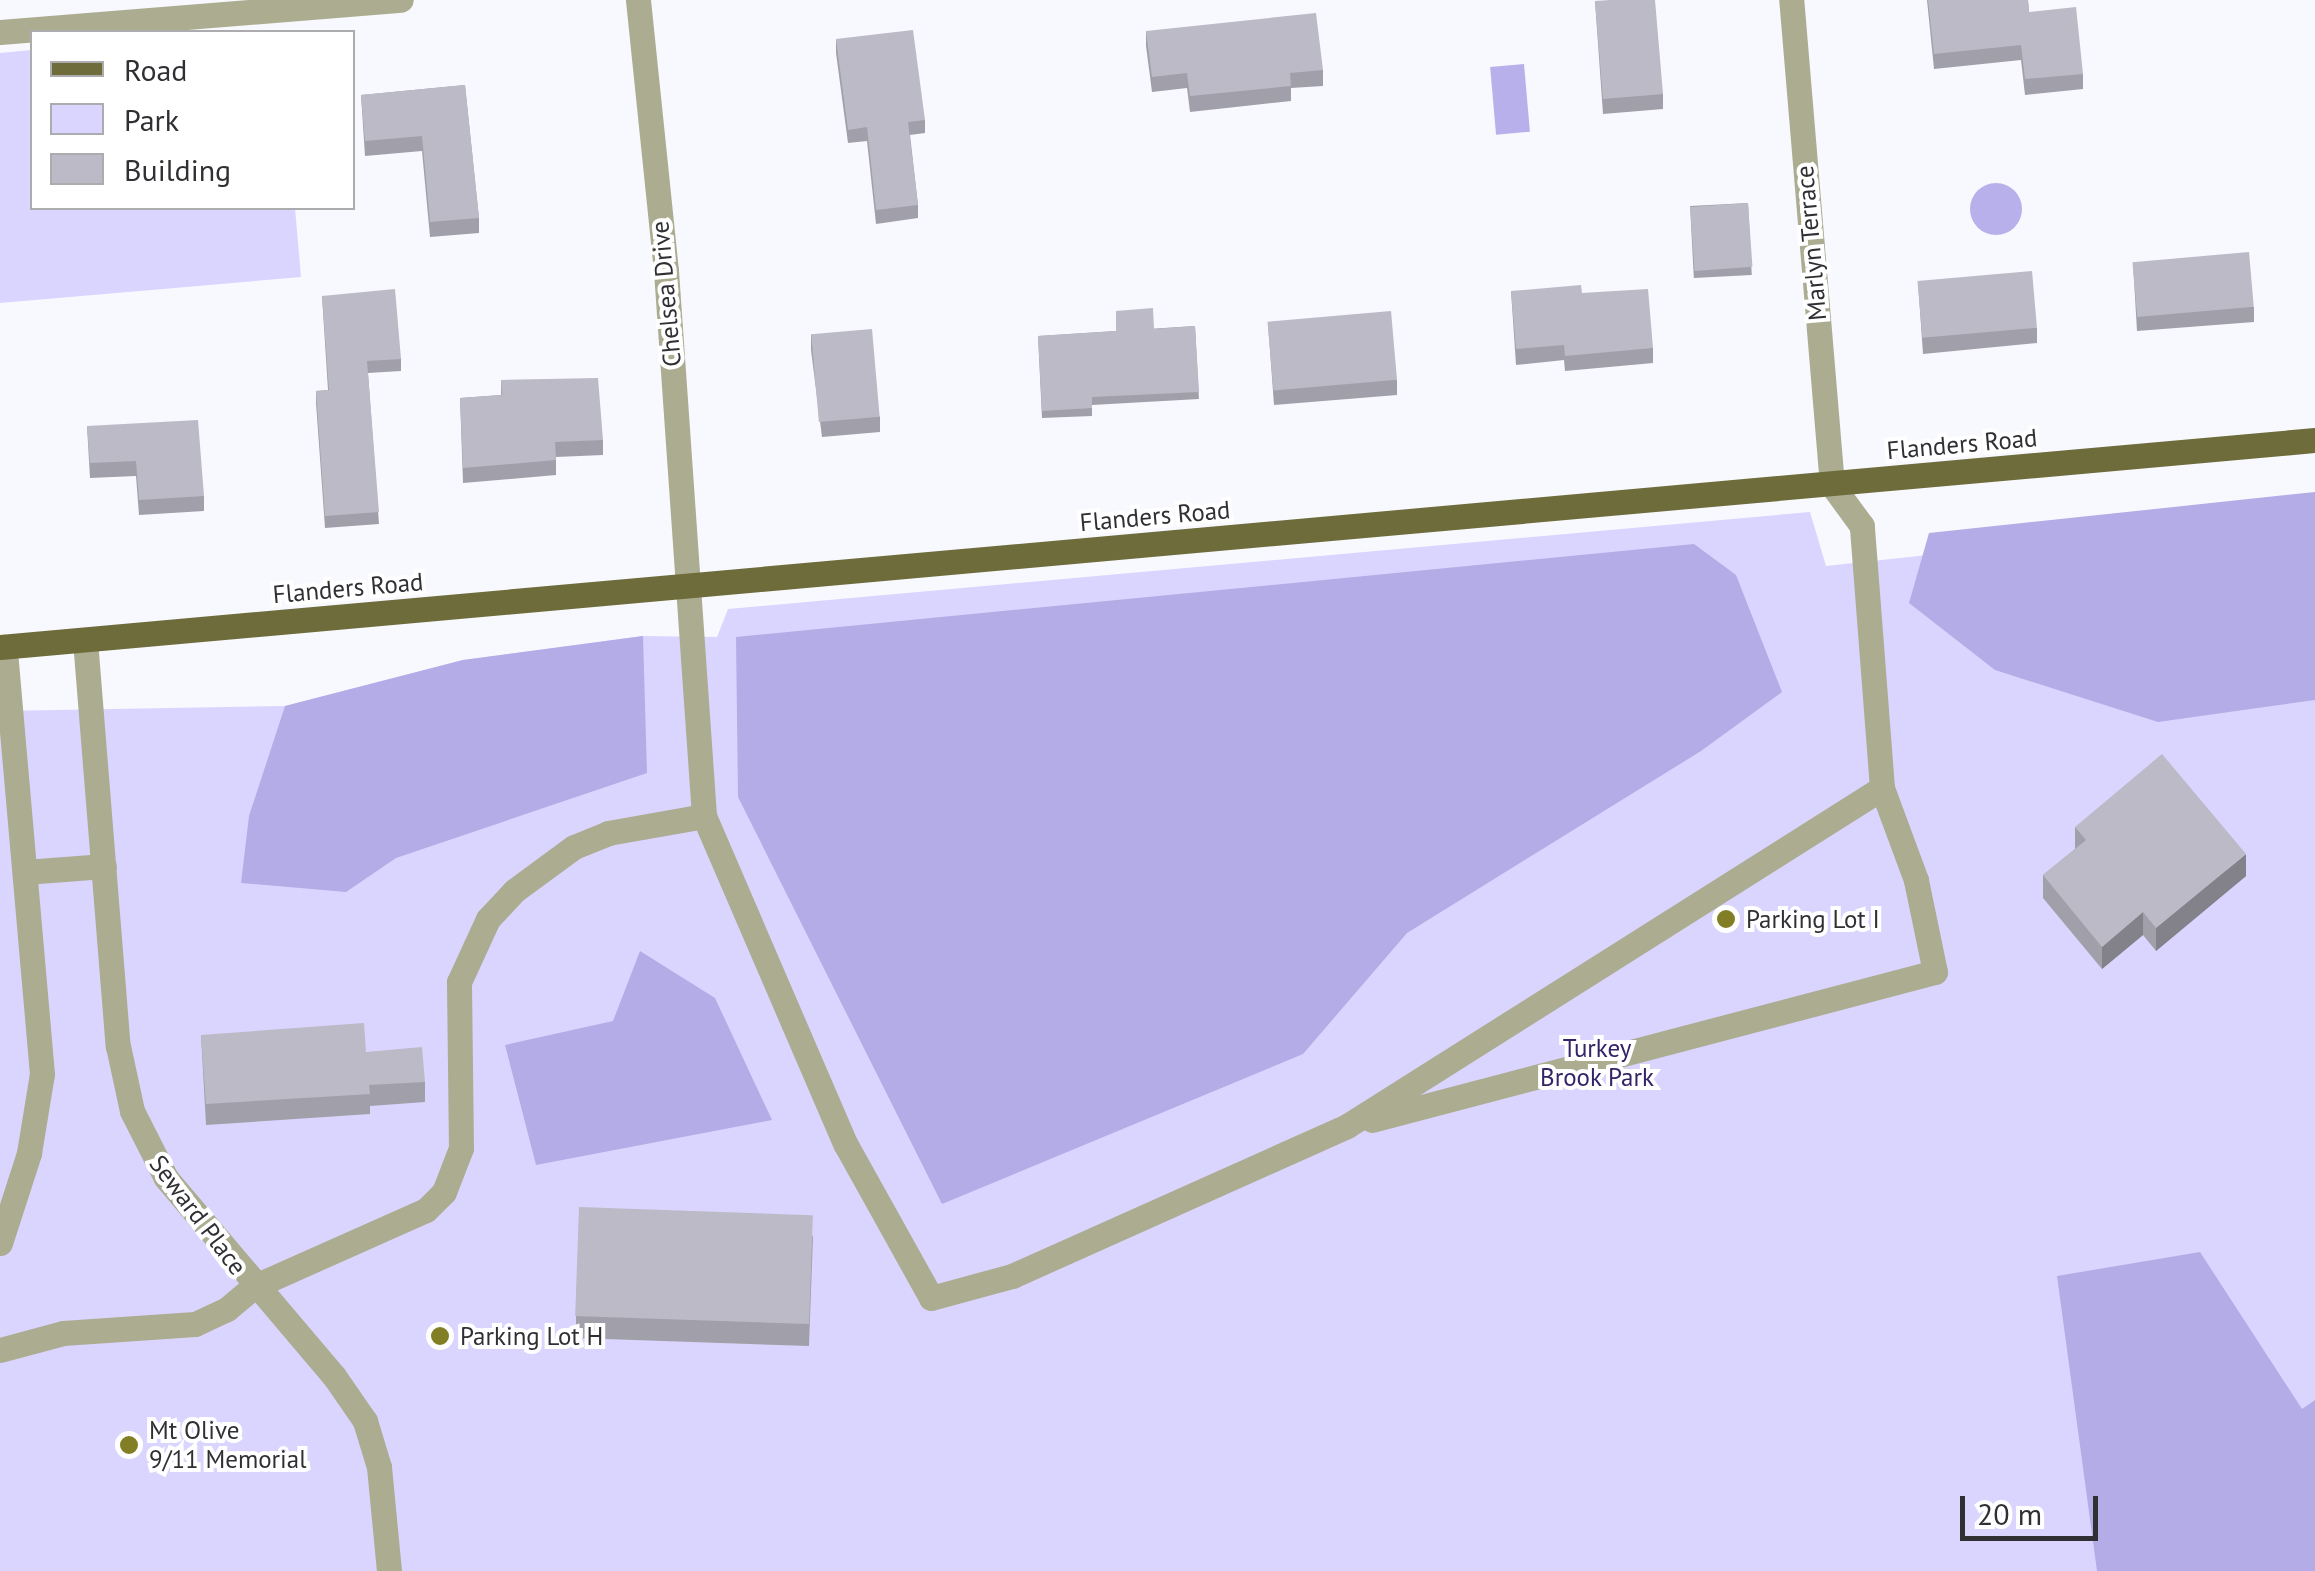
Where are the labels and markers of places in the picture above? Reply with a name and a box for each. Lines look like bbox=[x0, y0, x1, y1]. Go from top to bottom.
place label: Parking Lot I bbox=[1746, 904, 1880, 934]
marker: Parking Lot I bbox=[1715, 908, 1737, 930]
place label: Parking Lot H bbox=[460, 1321, 603, 1351]
marker: Parking Lot H bbox=[429, 1325, 451, 1347]
place label: Mt Olive 9/11 Memorial bbox=[149, 1416, 306, 1475]
marker: Mt Olive 9/11 Memorial bbox=[118, 1434, 140, 1456]

